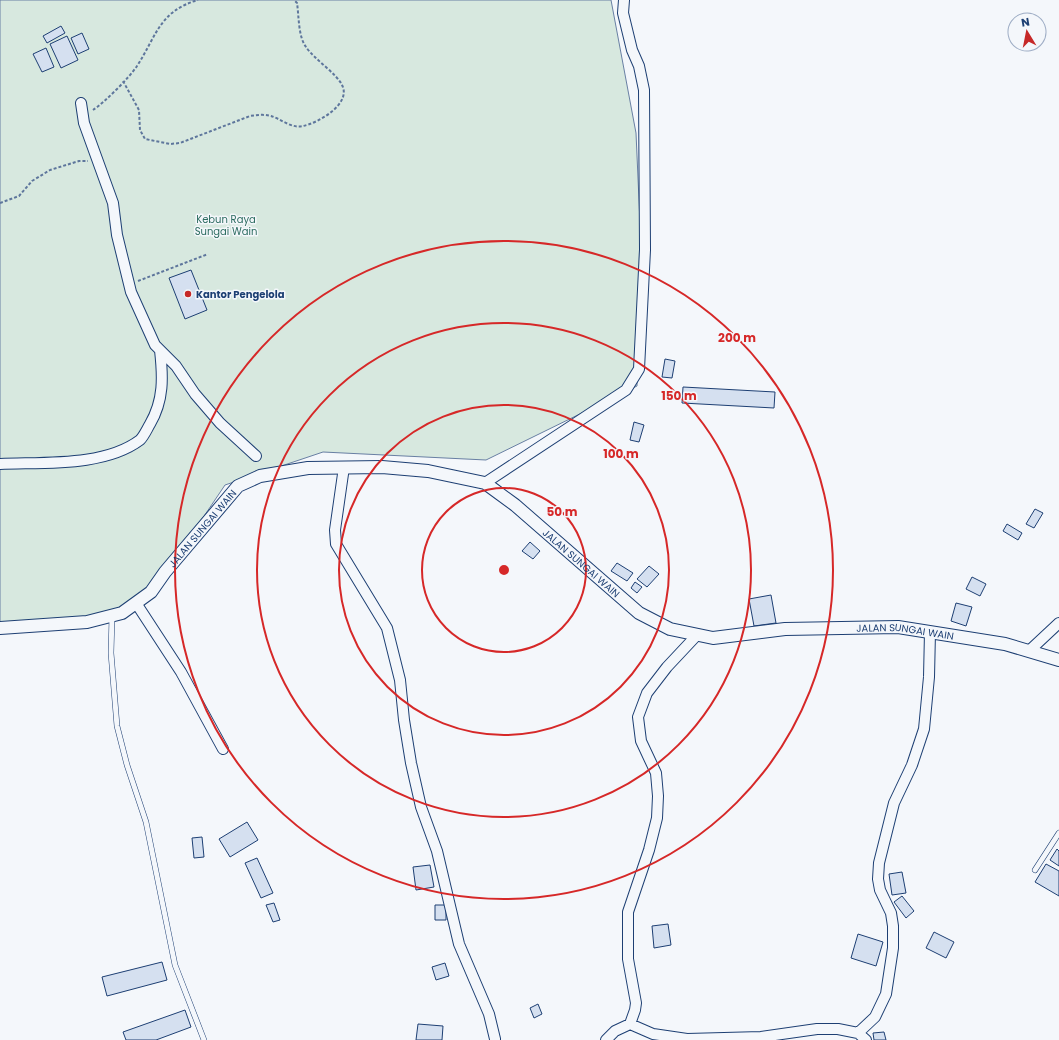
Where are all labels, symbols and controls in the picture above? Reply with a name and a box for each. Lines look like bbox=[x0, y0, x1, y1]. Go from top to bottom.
north arrow bbox=[1007, 12, 1047, 52]
text: N bbox=[1020, 14, 1031, 31]
park label: Kebun Raya Sungai Wain bbox=[195, 212, 257, 239]
place label: Kantor Pengelola bbox=[196, 287, 285, 302]
marker: Kantor Pengelola bbox=[183, 289, 193, 299]
text: 200 m bbox=[718, 329, 756, 346]
text: 150 m bbox=[661, 387, 697, 404]
text: 100 m bbox=[603, 445, 639, 462]
street label: JALAN SUNGAI WAIN bbox=[165, 486, 240, 571]
text: 50 m bbox=[547, 503, 578, 520]
street label: JALAN SUNGAI WAIN bbox=[539, 525, 623, 601]
centre of rings bbox=[497, 563, 511, 577]
street label: JALAN SUNGAI WAIN bbox=[856, 620, 955, 644]

